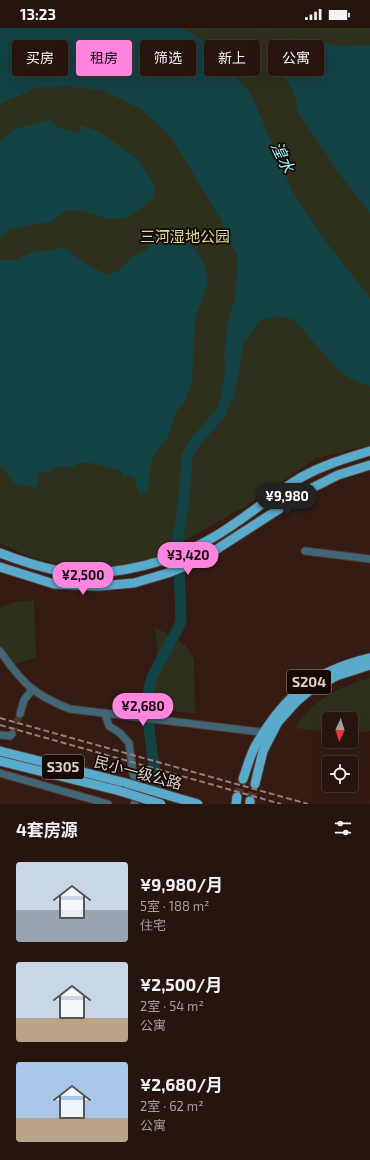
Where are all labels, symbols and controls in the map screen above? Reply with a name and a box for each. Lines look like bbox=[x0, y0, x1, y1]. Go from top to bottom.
text: 13:23 bbox=[20, 5, 56, 23]
chip: 买房 bbox=[12, 40, 68, 76]
chip: 租房 bbox=[76, 40, 132, 76]
chip: 筛选 bbox=[140, 40, 196, 76]
chip: 新上 bbox=[204, 40, 260, 76]
chip: 公寓 bbox=[268, 40, 324, 76]
water label: 湟水 bbox=[268, 138, 299, 176]
park label: 三河湿地公园 bbox=[140, 227, 230, 245]
pin: ¥9,980 bbox=[254, 483, 320, 517]
text: ¥9,980 bbox=[265, 488, 309, 504]
pin: ¥3,420 bbox=[155, 542, 221, 576]
text: ¥3,420 bbox=[166, 547, 210, 563]
pin: ¥2,500 bbox=[50, 562, 116, 596]
text: ¥2,500 bbox=[62, 567, 104, 583]
road number: S204 bbox=[287, 670, 331, 694]
pin: ¥2,680 bbox=[110, 693, 176, 727]
text: ¥2,680 bbox=[121, 698, 165, 714]
north arrow bbox=[322, 712, 358, 748]
map controls bbox=[322, 712, 358, 792]
street label: 民小一级公路 bbox=[92, 752, 184, 792]
road number: S305 bbox=[42, 755, 84, 779]
button: locate bbox=[322, 756, 358, 792]
icon: filters bbox=[332, 817, 354, 839]
text: 4套房源 bbox=[16, 819, 78, 839]
text: ¥9,980/月 bbox=[140, 874, 223, 894]
icon: home bbox=[48, 878, 96, 926]
text: 5室 · 188 m² bbox=[140, 898, 209, 914]
text: 住宅 bbox=[140, 917, 166, 933]
text: ¥2,500/月 bbox=[140, 974, 223, 994]
icon: home bbox=[48, 978, 96, 1026]
text: 2室 · 54 m² bbox=[140, 998, 204, 1014]
text: 公寓 bbox=[140, 1017, 166, 1033]
text: ¥2,680/月 bbox=[140, 1074, 223, 1094]
icon: home bbox=[48, 1078, 96, 1126]
text: 2室 · 62 m² bbox=[140, 1098, 204, 1114]
text: 公寓 bbox=[140, 1117, 166, 1133]

